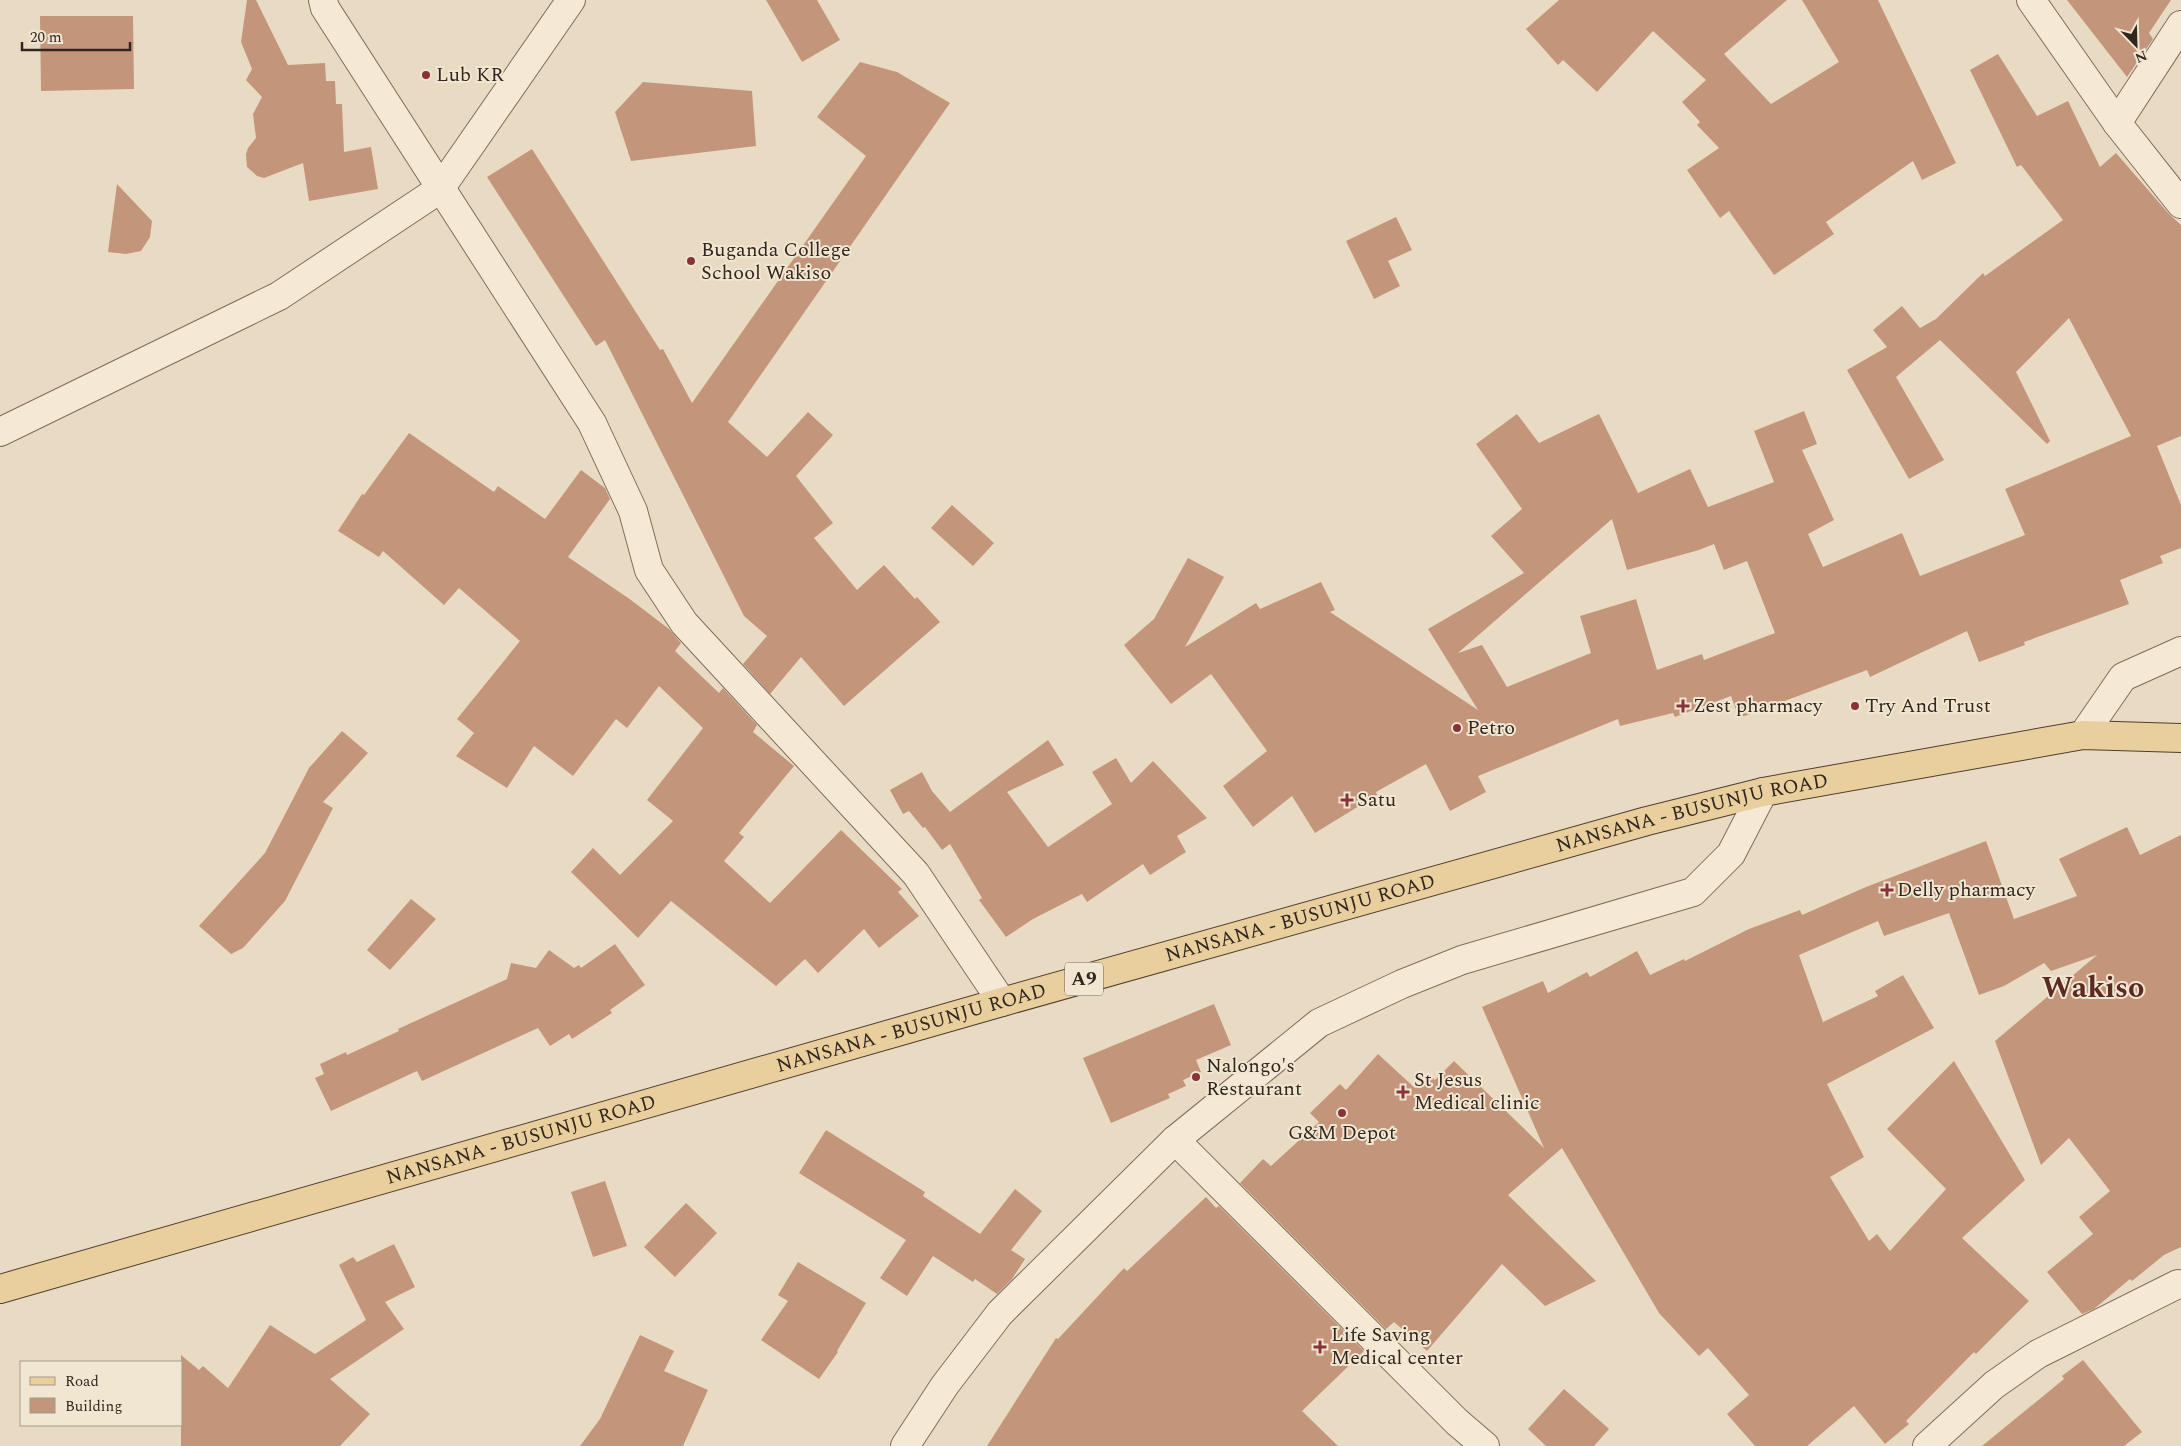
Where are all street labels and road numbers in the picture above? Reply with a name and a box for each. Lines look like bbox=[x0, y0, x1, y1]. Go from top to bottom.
street label: NANSANA - BUSUNJU ROAD bbox=[1552, 766, 1831, 861]
street label: NANSANA - BUSUNJU ROAD bbox=[1161, 866, 1439, 971]
road number: A9 bbox=[1065, 962, 1103, 996]
street label: NANSANA - BUSUNJU ROAD bbox=[773, 975, 1050, 1081]
street label: NANSANA - BUSUNJU ROAD bbox=[382, 1087, 660, 1193]

